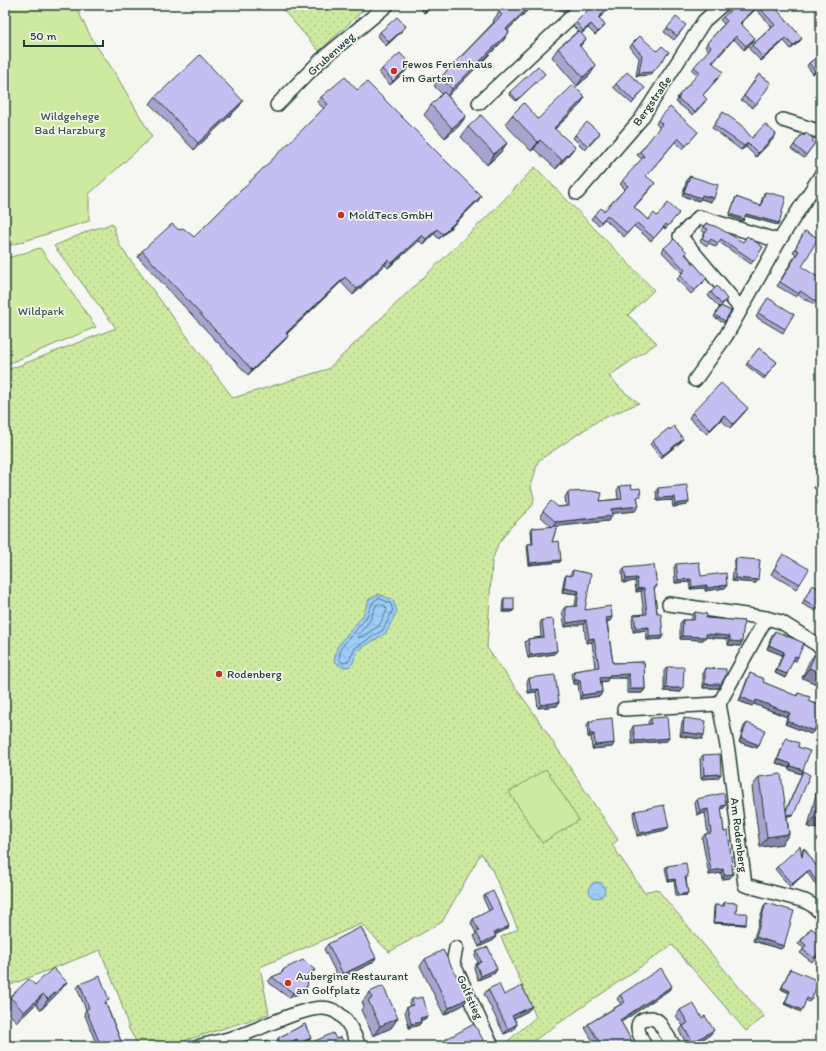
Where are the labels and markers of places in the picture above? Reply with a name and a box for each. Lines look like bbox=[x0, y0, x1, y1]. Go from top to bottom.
place label: Fewos Ferienhaus im Garten bbox=[402, 57, 493, 85]
marker: Fewos Ferienhaus im Garten bbox=[389, 66, 399, 76]
place label: MoldTecs GmbH bbox=[349, 208, 433, 222]
marker: MoldTecs GmbH bbox=[336, 210, 346, 220]
place label: Rodenberg bbox=[227, 667, 283, 681]
marker: Rodenberg bbox=[214, 669, 224, 679]
place label: Aubergine Restaurant an Golfplatz bbox=[296, 969, 409, 997]
marker: Aubergine Restaurant an Golfplatz bbox=[283, 978, 293, 988]

